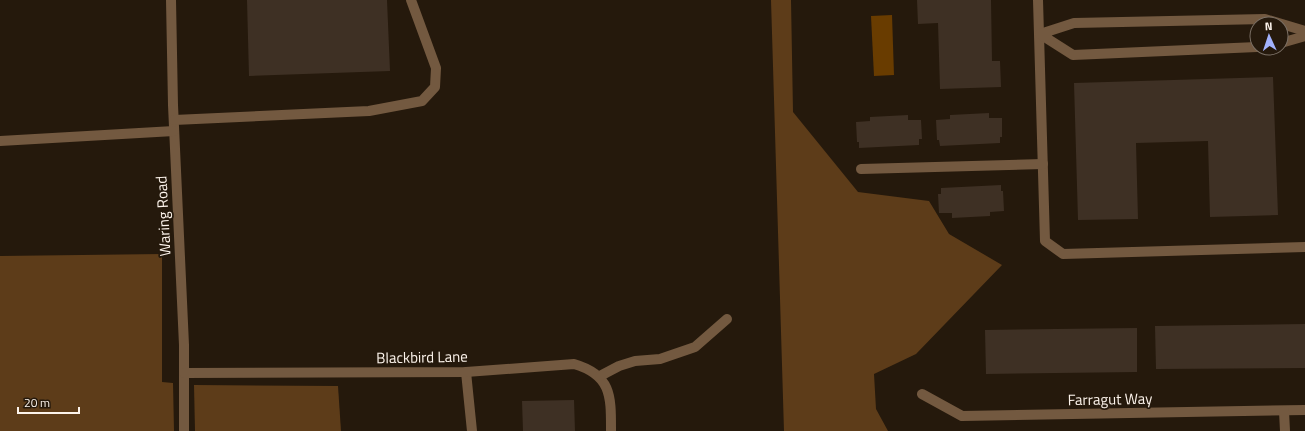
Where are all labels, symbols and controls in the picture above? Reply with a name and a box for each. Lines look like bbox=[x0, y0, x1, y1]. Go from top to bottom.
north arrow bbox=[1249, 16, 1289, 56]
text: N bbox=[1264, 18, 1273, 34]
street label: Waring Road bbox=[149, 175, 177, 257]
street label: Blackbird Lane bbox=[376, 345, 468, 369]
street label: Farragut Way bbox=[1067, 387, 1153, 411]
scale bar bbox=[18, 389, 79, 415]
text: 20 m bbox=[24, 393, 50, 412]

